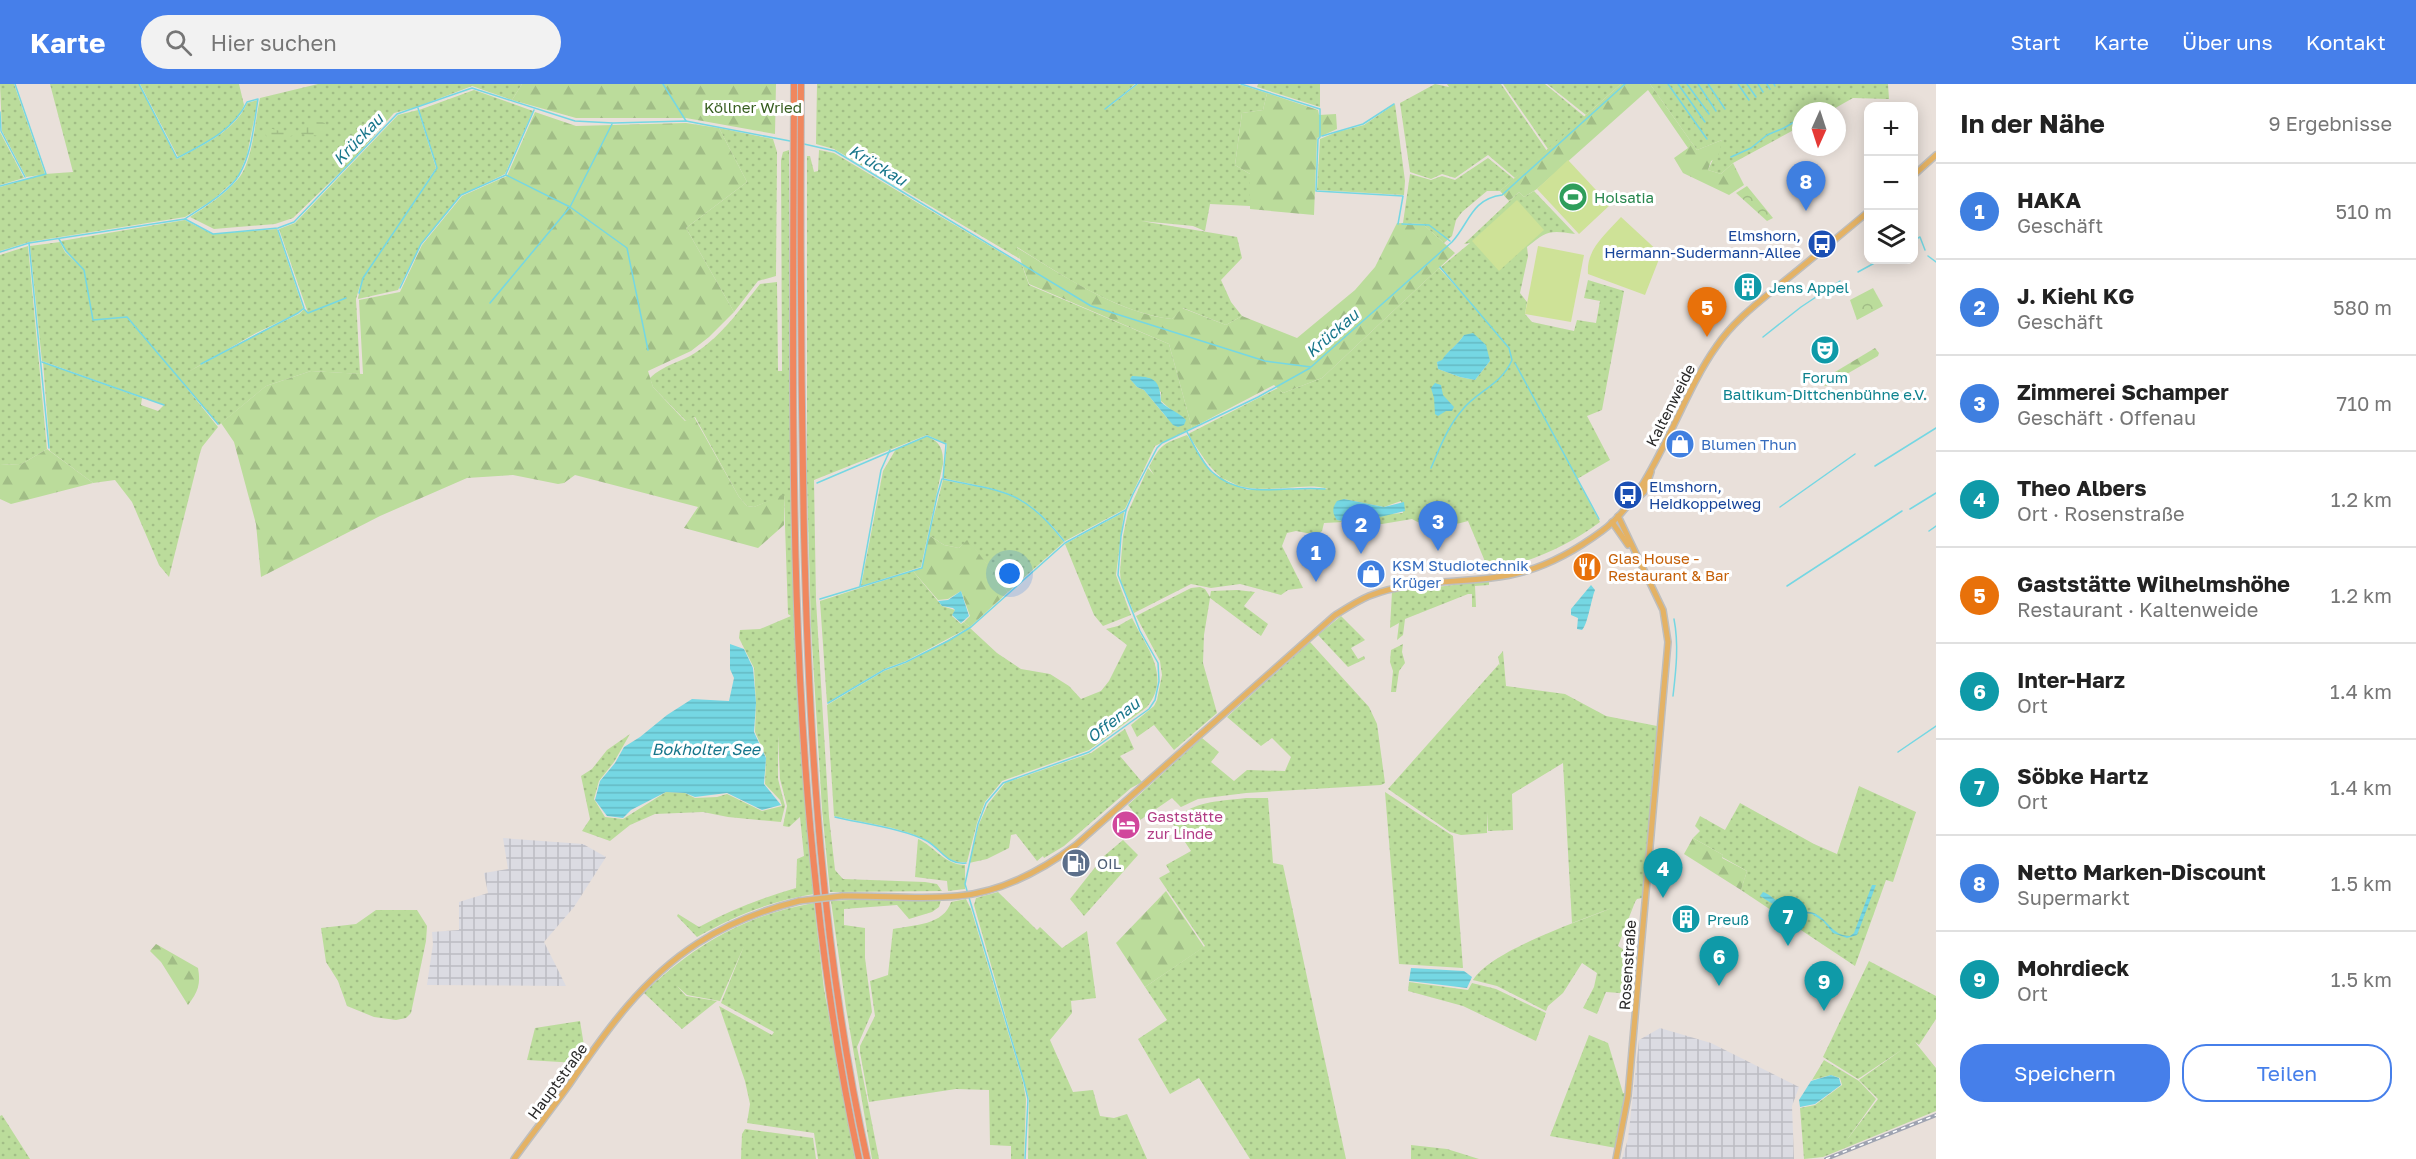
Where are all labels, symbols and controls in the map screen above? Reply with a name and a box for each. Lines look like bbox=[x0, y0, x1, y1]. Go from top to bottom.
search box bbox=[141, 15, 561, 69]
text: Karte bbox=[30, 26, 105, 59]
icon: search bbox=[162, 26, 195, 59]
text: Hier suchen bbox=[210, 29, 337, 56]
text: Start bbox=[2010, 29, 2061, 55]
text: Karte bbox=[2094, 29, 2149, 55]
text: Über uns bbox=[2182, 29, 2273, 55]
text: Kontakt bbox=[2306, 29, 2386, 55]
park label: Köllner Wried bbox=[704, 98, 802, 116]
north arrow bbox=[1792, 102, 1846, 156]
map controls bbox=[1864, 102, 1918, 264]
button: + bbox=[1864, 102, 1918, 156]
water label: Krückau bbox=[329, 108, 388, 169]
text: In der Nähe bbox=[1960, 108, 2105, 139]
text: 9 Ergebnisse bbox=[2268, 111, 2392, 135]
water label: Krückau bbox=[846, 140, 911, 191]
button: − bbox=[1864, 156, 1918, 210]
pin: 8 bbox=[1786, 162, 1826, 211]
sports icon: Holsatia bbox=[1557, 181, 1589, 213]
text: HAKA bbox=[2017, 186, 2081, 213]
place label: Holsatia bbox=[1594, 188, 1654, 206]
text: 1 bbox=[1974, 199, 1985, 223]
text: 510 m bbox=[2336, 199, 2392, 223]
button: layers bbox=[1864, 210, 1918, 264]
text: Geschäft bbox=[2017, 213, 2103, 237]
place label: Elmshorn, Hermann-Sudermann-Allee bbox=[1604, 226, 1801, 261]
bus stop icon: Elmshorn, Hermann-Sudermann-Allee bbox=[1806, 228, 1838, 260]
building icon: Jens Appel bbox=[1732, 271, 1764, 303]
place label: Jens Appel bbox=[1769, 278, 1849, 296]
text: J. Kiehl KG bbox=[2017, 282, 2134, 309]
pin: 5 bbox=[1688, 288, 1726, 337]
text: 2 bbox=[1973, 295, 1986, 319]
text: 580 m bbox=[2333, 295, 2392, 319]
water label: Krückau bbox=[1302, 304, 1363, 361]
text: Geschäft bbox=[2017, 309, 2103, 333]
theatre icon: Forum Baltikum-Dittchenbühne e.V. bbox=[1809, 334, 1841, 366]
street label: Kaltenweide bbox=[1642, 361, 1698, 449]
place label: Forum Baltikum-Dittchenbühne e.V. bbox=[1723, 368, 1927, 403]
text: Zimmerei Schamper bbox=[2017, 378, 2229, 405]
text: 3 bbox=[1973, 391, 1986, 415]
text: 710 m bbox=[2337, 391, 2392, 415]
text: Geschäft · Offenau bbox=[2017, 405, 2196, 429]
shop icon: Blumen Thun bbox=[1664, 428, 1696, 460]
place label: Blumen Thun bbox=[1701, 435, 1797, 453]
text: Theo Albers bbox=[2017, 474, 2146, 501]
place label: Elmshorn, Heidkoppelweg bbox=[1649, 477, 1761, 512]
bus stop icon: Elmshorn, Heidkoppelweg bbox=[1612, 479, 1644, 511]
text: 4 bbox=[1973, 487, 1986, 511]
text: 1.2 km bbox=[2331, 487, 2392, 511]
text: Ort · Rosenstraße bbox=[2017, 501, 2185, 525]
pin: 3 bbox=[1418, 502, 1458, 551]
pin: 2 bbox=[1342, 504, 1380, 554]
pin: 1 bbox=[1296, 532, 1336, 582]
place label: Glas House - Restaurant & Bar bbox=[1608, 549, 1730, 584]
restaurant icon: Glas House - Restaurant & Bar bbox=[1571, 551, 1603, 583]
place label: KSM Studiotechnik Krüger bbox=[1392, 556, 1529, 591]
shop icon: KSM Studiotechnik Krüger bbox=[1355, 558, 1387, 590]
your location bbox=[995, 559, 1024, 588]
text: Gaststätte Wilhelmshöhe bbox=[2017, 570, 2290, 597]
text: 5 bbox=[1973, 583, 1986, 607]
text: 1.2 km bbox=[2331, 583, 2392, 607]
text: Restaurant · Kaltenweide bbox=[2017, 597, 2258, 621]
text: Inter-Harz bbox=[2017, 666, 2125, 693]
text: 6 bbox=[1973, 679, 1986, 703]
text: 1.4 km bbox=[2330, 679, 2392, 703]
water label: Offenau bbox=[1083, 692, 1144, 747]
text: Ort bbox=[2017, 693, 2048, 717]
water label: Bokholter See bbox=[652, 739, 762, 759]
text: Söbke Hartz bbox=[2017, 762, 2148, 789]
text: 7 bbox=[1974, 775, 1985, 799]
text: 1.4 km bbox=[2330, 775, 2392, 799]
text: Ort bbox=[2017, 789, 2048, 813]
place label: Gaststätte zur Linde bbox=[1147, 807, 1223, 842]
hotel icon: Gaststätte zur Linde bbox=[1110, 809, 1142, 841]
fuel station icon: OIL bbox=[1060, 847, 1092, 879]
pin: 4 bbox=[1644, 848, 1682, 898]
place label: OIL bbox=[1097, 854, 1122, 872]
text: Netto Marken-Discount bbox=[2017, 858, 2266, 885]
text: 8 bbox=[1973, 871, 1986, 895]
text: 1.5 km bbox=[2331, 871, 2392, 895]
text: Supermarkt bbox=[2017, 885, 2130, 909]
pin: 7 bbox=[1768, 896, 1808, 946]
building icon: Preuß bbox=[1670, 903, 1702, 935]
place label: Preuß bbox=[1707, 910, 1749, 928]
street label: Rosenstraße bbox=[1615, 919, 1639, 1011]
pin: 6 bbox=[1700, 936, 1738, 986]
text: Mohrdieck bbox=[2017, 954, 2129, 981]
pin: 9 bbox=[1804, 962, 1844, 1011]
text: 9 bbox=[1973, 967, 1986, 991]
text: 1.5 km bbox=[2331, 967, 2392, 991]
text: Ort bbox=[2017, 981, 2048, 1005]
street label: Hauptstraße bbox=[523, 1039, 591, 1123]
button: Speichern bbox=[1960, 1044, 2170, 1102]
button: Teilen bbox=[2182, 1044, 2392, 1102]

